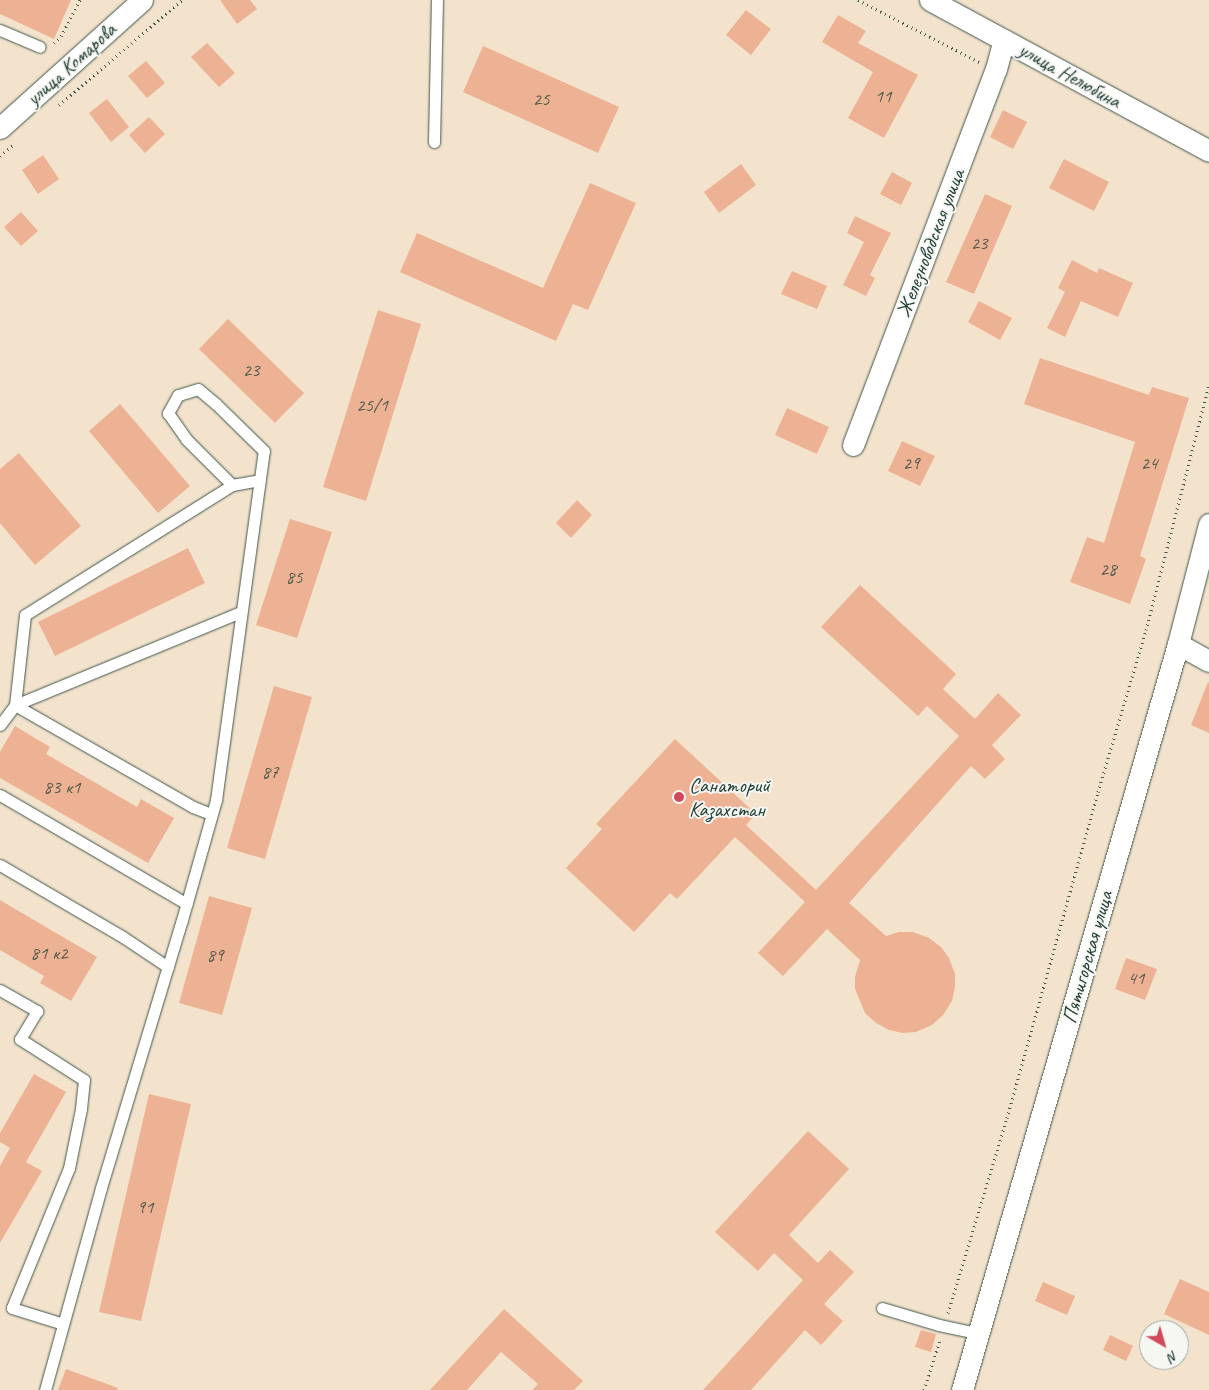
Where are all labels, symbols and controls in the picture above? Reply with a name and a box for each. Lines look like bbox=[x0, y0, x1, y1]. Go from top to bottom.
street label: улица Комарова bbox=[21, 17, 121, 111]
street label: улица Нелюбина bbox=[1015, 37, 1125, 113]
house number: 11 bbox=[874, 86, 892, 108]
house number: 25 bbox=[532, 89, 550, 111]
street label: Железноводская улица bbox=[890, 165, 970, 321]
house number: 23 bbox=[970, 233, 988, 255]
house number: 23 bbox=[242, 360, 260, 382]
house number: 25/1 bbox=[356, 395, 388, 417]
house number: 29 bbox=[902, 453, 920, 475]
house number: 24 bbox=[1140, 453, 1158, 475]
house number: 28 bbox=[1099, 559, 1117, 581]
house number: 85 bbox=[285, 567, 303, 589]
house number: 87 bbox=[261, 762, 279, 784]
place label: Санаторий Казахстан bbox=[689, 772, 770, 822]
house number: 83 к1 bbox=[43, 777, 81, 799]
marker: Санаторий Казахстан bbox=[673, 791, 685, 803]
street label: Пятигорская улица bbox=[1056, 887, 1118, 1027]
house number: 81 к2 bbox=[30, 943, 68, 965]
house number: 89 bbox=[206, 945, 224, 967]
house number: 41 bbox=[1127, 968, 1145, 990]
house number: 91 bbox=[136, 1197, 154, 1219]
north arrow bbox=[1139, 1320, 1189, 1370]
text: N bbox=[1164, 1347, 1182, 1366]

